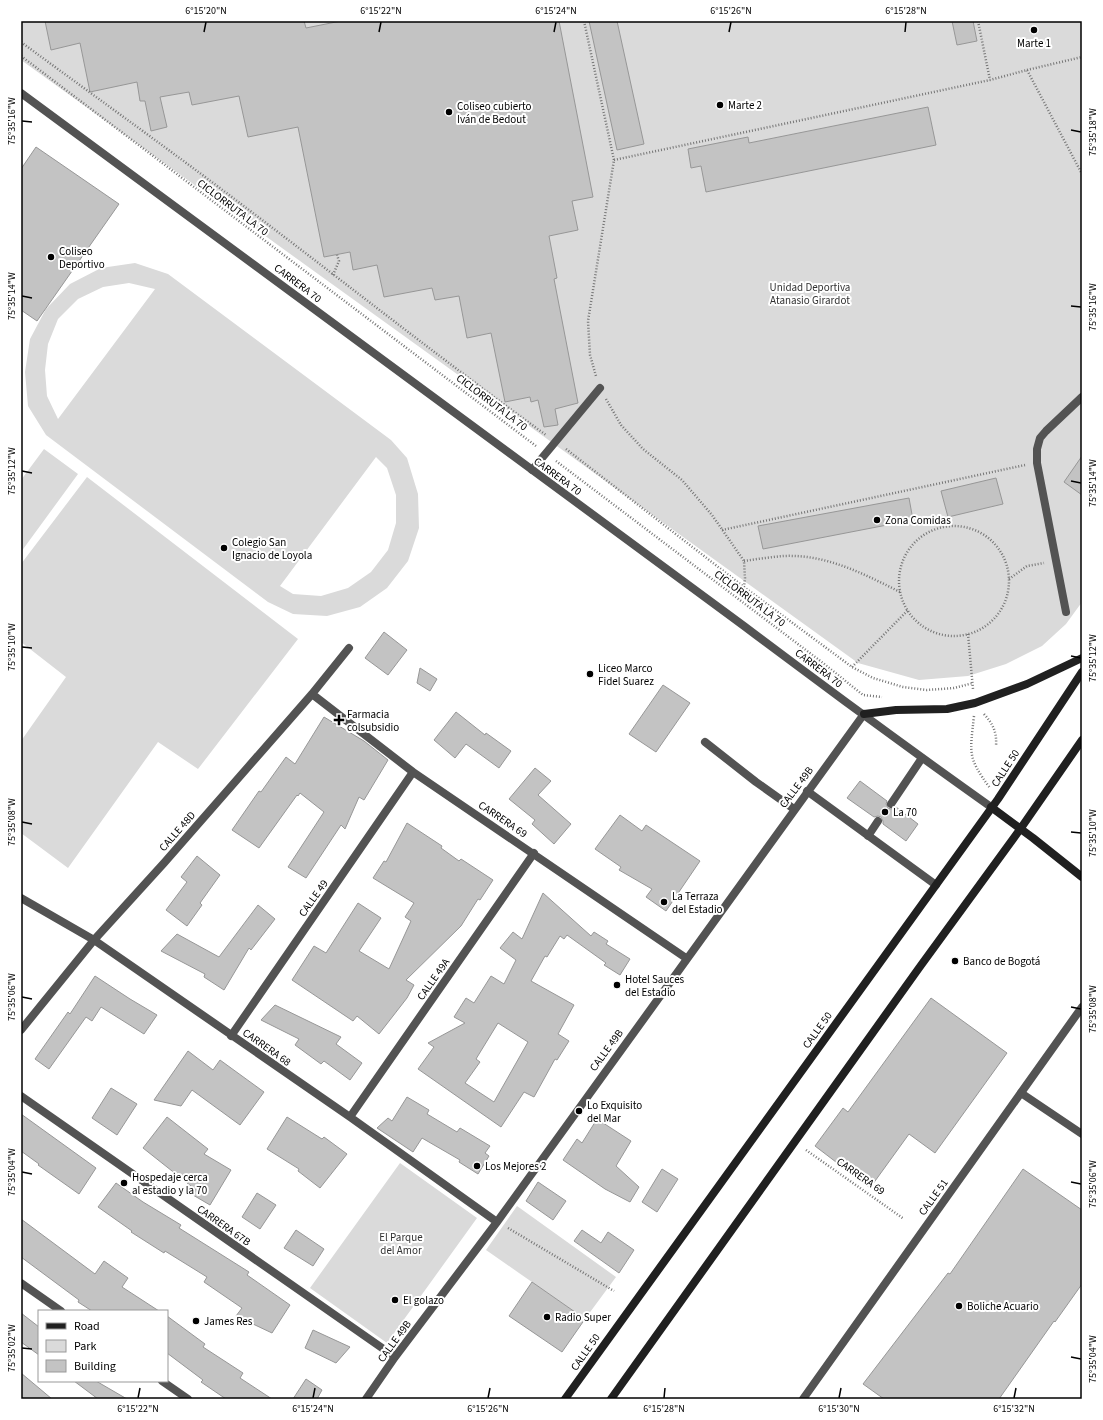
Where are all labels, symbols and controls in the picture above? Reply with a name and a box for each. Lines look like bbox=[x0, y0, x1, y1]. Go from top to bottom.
text: 6°15'20"N bbox=[185, 4, 227, 18]
text: 6°15'22"N bbox=[360, 4, 402, 18]
text: 6°15'24"N bbox=[535, 4, 577, 18]
text: 6°15'26"N bbox=[710, 4, 752, 18]
text: 6°15'28"N bbox=[885, 4, 927, 18]
marker: Marte 1 bbox=[1029, 25, 1039, 35]
place label: Marte 1 bbox=[1017, 36, 1051, 51]
text: 75°35'16"W bbox=[5, 97, 19, 145]
place label: Marte 2 bbox=[728, 98, 762, 113]
place label: Coliseo cubierto Iván de Bedout bbox=[457, 99, 532, 127]
marker: Marte 2 bbox=[715, 100, 725, 110]
marker: Coliseo cubierto Iván de Bedout bbox=[444, 107, 454, 117]
text: 75°35'18"W bbox=[1086, 108, 1100, 156]
street label: CICLORRUTA LA 70 bbox=[194, 176, 271, 239]
place label: Coliseo Deportivo bbox=[59, 244, 105, 272]
marker: Coliseo Deportivo bbox=[46, 252, 56, 262]
street label: CARRERA 70 bbox=[271, 261, 325, 306]
text: 75°35'14"W bbox=[5, 272, 19, 320]
park label: Unidad Deportiva Atanasio Girardot bbox=[770, 280, 850, 308]
text: 75°35'16"W bbox=[1086, 283, 1100, 331]
street label: CICLORRUTA LA 70 bbox=[453, 371, 530, 434]
text: 75°35'12"W bbox=[5, 447, 19, 495]
street label: CARRERA 70 bbox=[531, 454, 585, 499]
text: 75°35'14"W bbox=[1086, 459, 1100, 507]
place label: Zona Comidas bbox=[885, 513, 951, 528]
marker: Zona Comidas bbox=[872, 515, 882, 525]
place label: Colegio San Ignacio de Loyola bbox=[232, 535, 312, 563]
marker: Colegio San Ignacio de Loyola bbox=[219, 543, 229, 553]
street label: CICLORRUTA LA 70 bbox=[711, 567, 788, 630]
text: 75°35'10"W bbox=[5, 623, 19, 671]
text: 75°35'12"W bbox=[1086, 634, 1100, 682]
street label: CARRERA 70 bbox=[792, 646, 846, 691]
place label: Liceo Marco Fidel Suarez bbox=[598, 661, 654, 689]
marker: Liceo Marco Fidel Suarez bbox=[585, 669, 595, 679]
place label: Farmacia colsubsidio bbox=[347, 707, 399, 735]
marker: Farmacia colsubsidio bbox=[334, 715, 344, 725]
street label: CALLE 50 bbox=[988, 747, 1023, 790]
street label: CALLE 49B bbox=[776, 763, 817, 811]
text: 75°35'08"W bbox=[5, 798, 19, 846]
street label: CARRERA 69 bbox=[475, 798, 530, 841]
place label: La 70 bbox=[893, 805, 917, 820]
marker: La 70 bbox=[880, 807, 890, 817]
street label: CALLE 48D bbox=[156, 808, 199, 855]
text: 75°35'10"W bbox=[1086, 809, 1100, 857]
street label: CALLE 49 bbox=[295, 877, 332, 920]
place label: La Terraza del Estadio bbox=[672, 889, 723, 917]
marker: La Terraza del Estadio bbox=[659, 897, 669, 907]
place label: Banco de Bogotá bbox=[963, 954, 1040, 969]
street label: CALLE 49A bbox=[414, 955, 453, 1003]
marker: Banco de Bogotá bbox=[950, 956, 960, 966]
place label: Hotel Sauces del Estadio bbox=[625, 972, 685, 1000]
text: 75°35'06"W bbox=[5, 973, 19, 1021]
marker: Hotel Sauces del Estadio bbox=[612, 980, 622, 990]
text: 75°35'08"W bbox=[1086, 985, 1100, 1033]
street label: CALLE 50 bbox=[799, 1009, 836, 1052]
street label: CARRERA 68 bbox=[240, 1025, 294, 1070]
street label: CALLE 49B bbox=[586, 1026, 627, 1074]
place label: Lo Exquisito del Mar bbox=[587, 1098, 642, 1126]
marker: Lo Exquisito del Mar bbox=[574, 1106, 584, 1116]
text: 75°35'04"W bbox=[5, 1148, 19, 1196]
street label: CARRERA 69 bbox=[834, 1154, 888, 1199]
place label: Los Mejores 2 bbox=[485, 1159, 547, 1174]
text: 75°35'06"W bbox=[1086, 1160, 1100, 1208]
marker: Los Mejores 2 bbox=[472, 1161, 482, 1171]
place label: Hospedaje cerca al estadio y la 70 bbox=[132, 1170, 208, 1198]
street label: CALLE 51 bbox=[915, 1176, 952, 1219]
marker: Hospedaje cerca al estadio y la 70 bbox=[119, 1178, 129, 1188]
street label: CARRERA 67B bbox=[194, 1201, 254, 1250]
park label: El Parque del Amor bbox=[379, 1230, 423, 1258]
place label: El golazo bbox=[403, 1293, 444, 1308]
marker: El golazo bbox=[390, 1295, 400, 1305]
place label: Boliche Acuario bbox=[967, 1299, 1039, 1314]
marker: Boliche Acuario bbox=[954, 1301, 964, 1311]
legend bbox=[38, 1310, 168, 1382]
place label: Radio Super bbox=[555, 1310, 611, 1325]
marker: Radio Super bbox=[542, 1312, 552, 1322]
place label: James Res bbox=[204, 1314, 253, 1329]
marker: James Res bbox=[191, 1316, 201, 1326]
street label: CALLE 49B bbox=[374, 1317, 415, 1365]
text: Road bbox=[74, 1318, 100, 1335]
text: 75°35'02"W bbox=[5, 1324, 19, 1372]
street label: CALLE 50 bbox=[567, 1331, 604, 1374]
text: 75°35'04"W bbox=[1086, 1335, 1100, 1383]
text: Park bbox=[74, 1338, 96, 1355]
text: Building bbox=[74, 1358, 116, 1375]
text: 6°15'22"N bbox=[117, 1402, 159, 1416]
text: 6°15'24"N bbox=[292, 1402, 334, 1416]
text: 6°15'26"N bbox=[467, 1402, 509, 1416]
text: 6°15'28"N bbox=[643, 1402, 685, 1416]
text: 6°15'30"N bbox=[818, 1402, 860, 1416]
text: 6°15'32"N bbox=[993, 1402, 1035, 1416]

